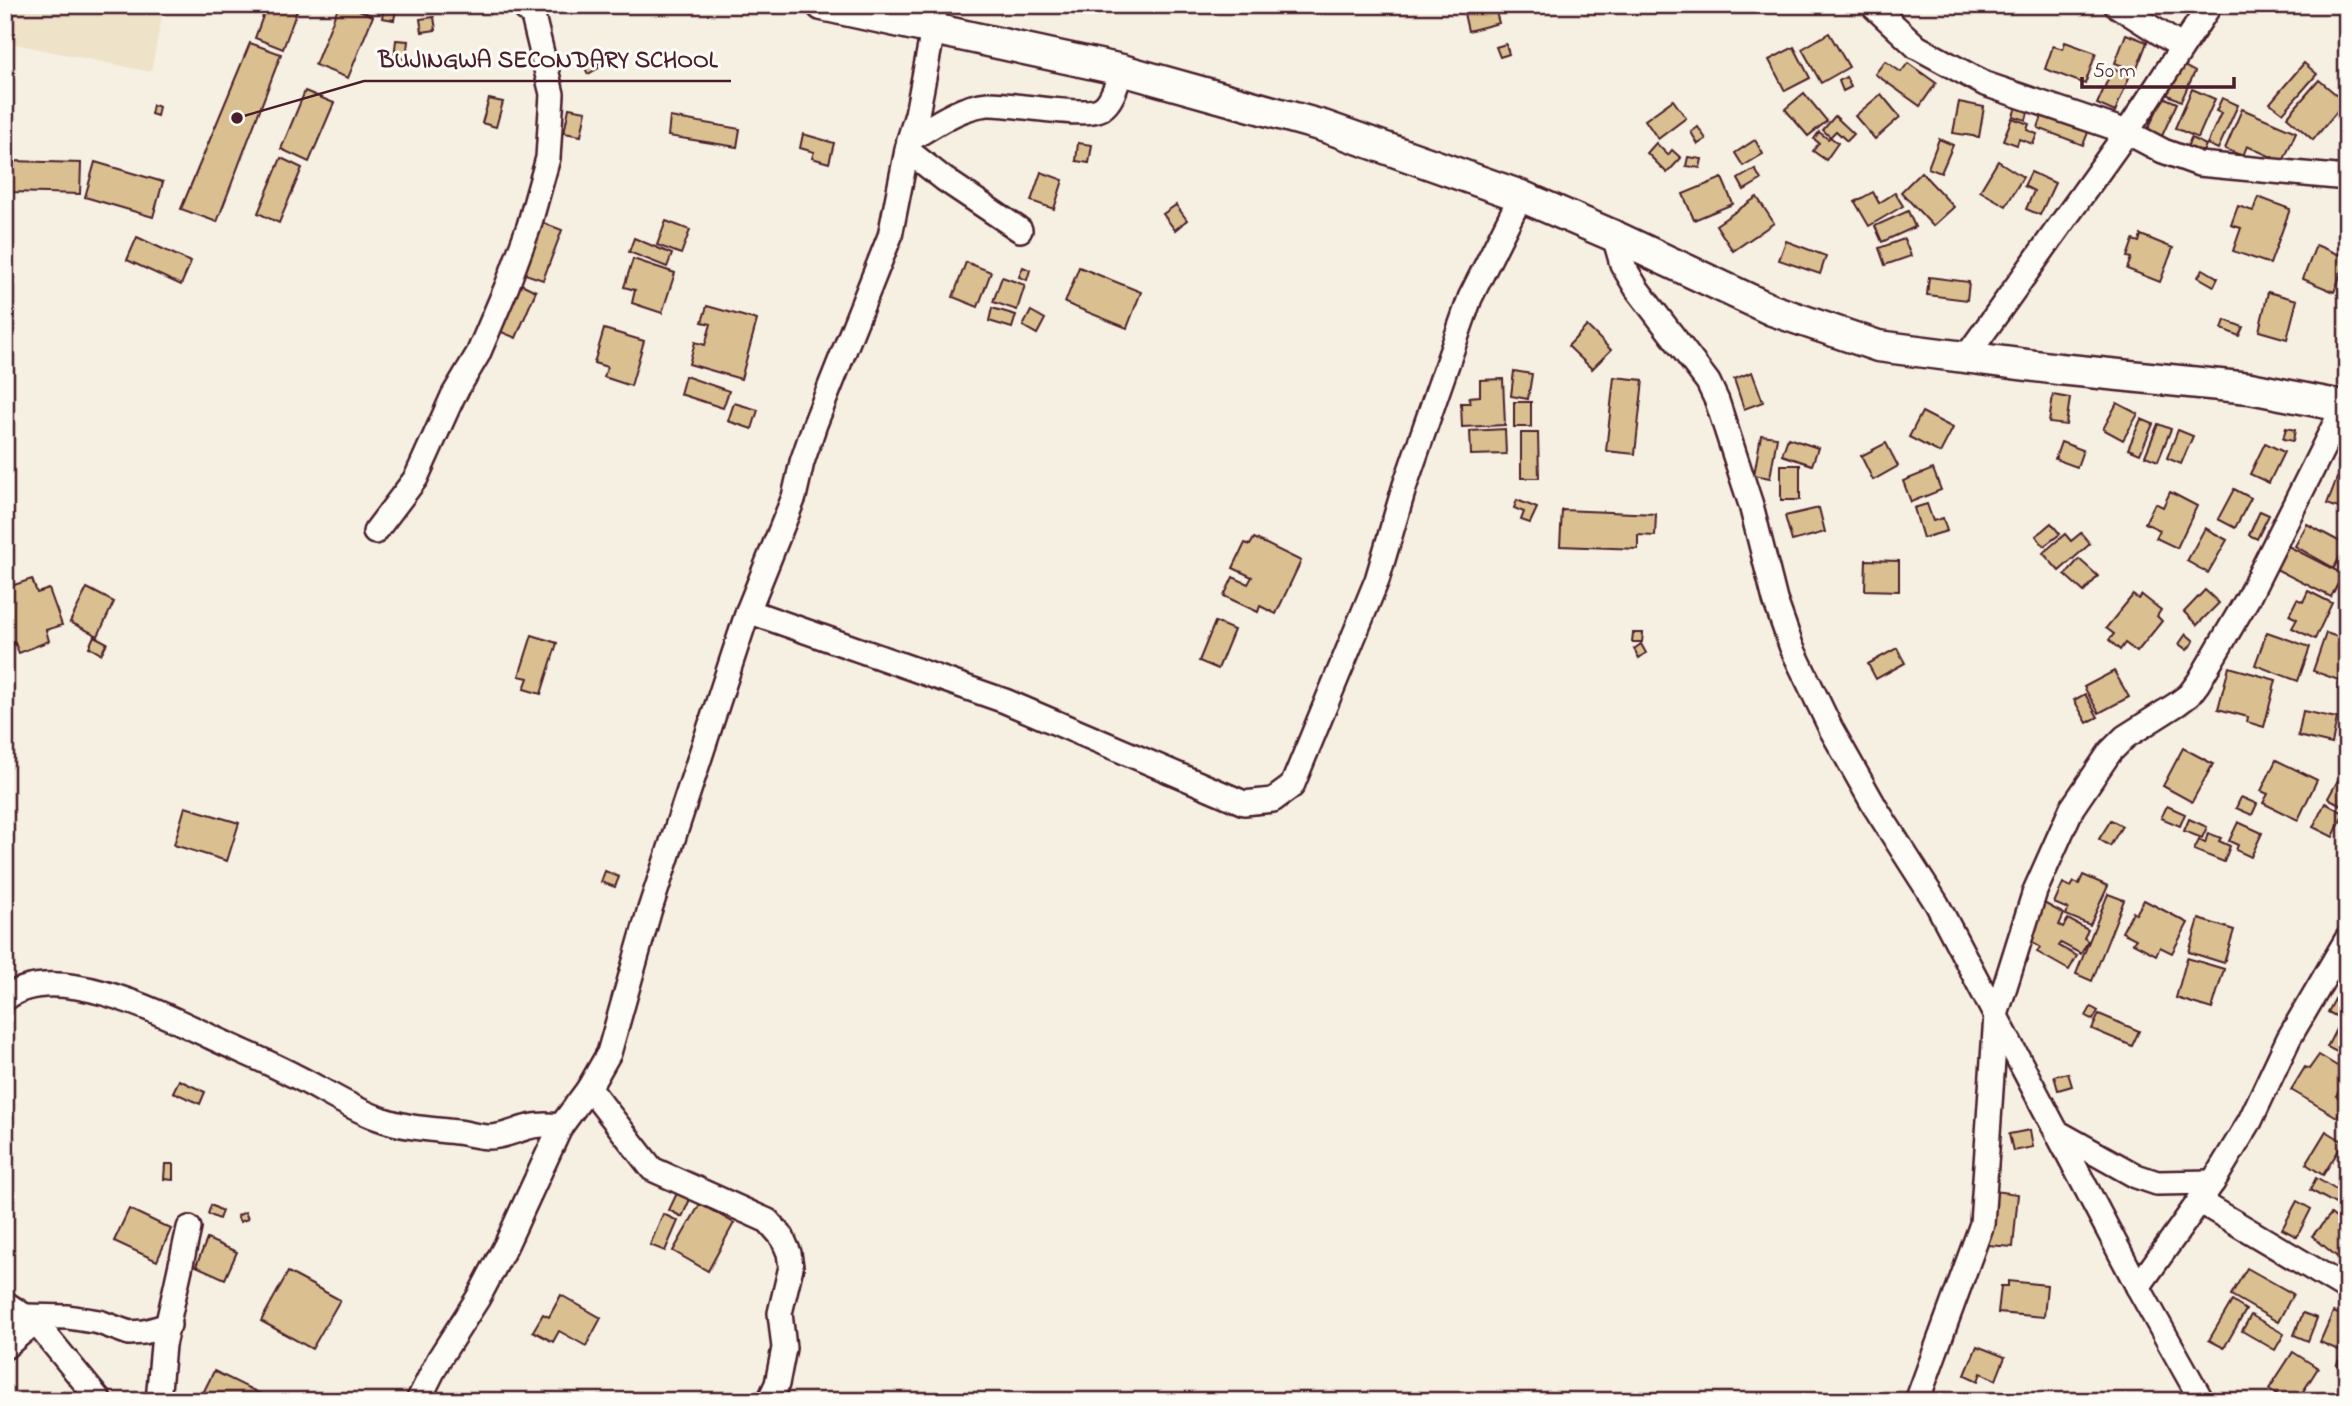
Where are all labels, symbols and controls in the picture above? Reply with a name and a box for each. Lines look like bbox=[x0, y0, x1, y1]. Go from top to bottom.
callout: BUJINGWA SECONDARY SCHOOL bbox=[364, 36, 731, 81]
text: BUJINGWA SECONDARY SCHOOL bbox=[377, 44, 719, 79]
scale bar bbox=[2082, 46, 2235, 90]
text: 50 m bbox=[2093, 57, 2136, 87]

